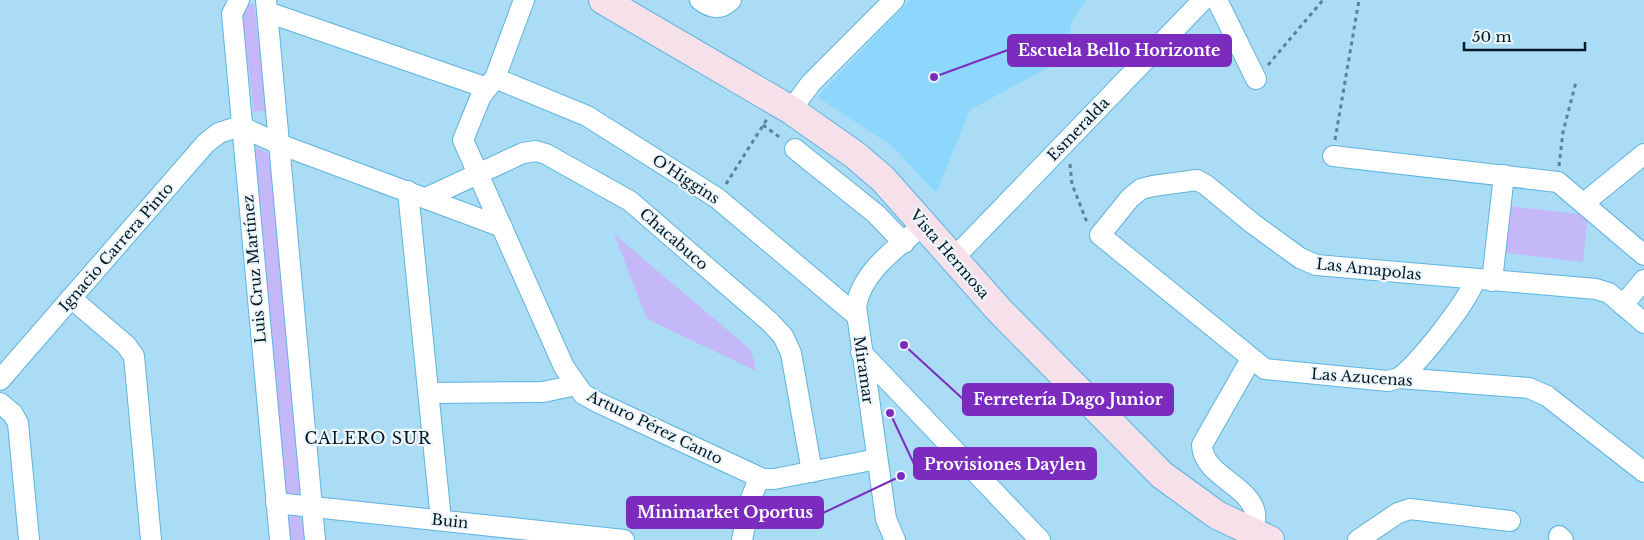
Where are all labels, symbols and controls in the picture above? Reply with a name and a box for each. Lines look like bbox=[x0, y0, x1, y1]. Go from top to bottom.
scale bar bbox=[1464, 20, 1585, 52]
text: 50 m bbox=[1472, 27, 1512, 46]
callout: Escuela Bello Horizonte bbox=[1008, 35, 1231, 66]
text: Escuela Bello Horizonte bbox=[1018, 40, 1220, 60]
street label: Esmeralda bbox=[1043, 93, 1114, 165]
street label: O'Higgins bbox=[649, 150, 723, 208]
street label: Ignacio Carrera Pinto bbox=[55, 178, 177, 315]
street label: Luis Cruz Martínez bbox=[238, 194, 270, 344]
street label: Chacabuco bbox=[636, 204, 712, 274]
street label: Vista Hermosa bbox=[905, 205, 994, 303]
street label: Las Amapolas bbox=[1315, 254, 1423, 284]
street label: Miramar bbox=[850, 335, 878, 406]
street label: Las Azucenas bbox=[1311, 364, 1414, 390]
callout: Ferretería Dago Junior bbox=[963, 384, 1173, 415]
street label: Arturo Pérez Canto bbox=[583, 385, 726, 468]
text: Ferretería Dago Junior bbox=[973, 389, 1163, 409]
district label: CALERO SUR bbox=[304, 428, 432, 448]
callout: Provisiones Daylen bbox=[914, 448, 1096, 479]
text: Provisiones Daylen bbox=[924, 454, 1086, 474]
callout: Minimarket Oportus bbox=[627, 497, 823, 528]
text: Minimarket Oportus bbox=[637, 502, 813, 522]
street label: Buin bbox=[431, 510, 469, 532]

